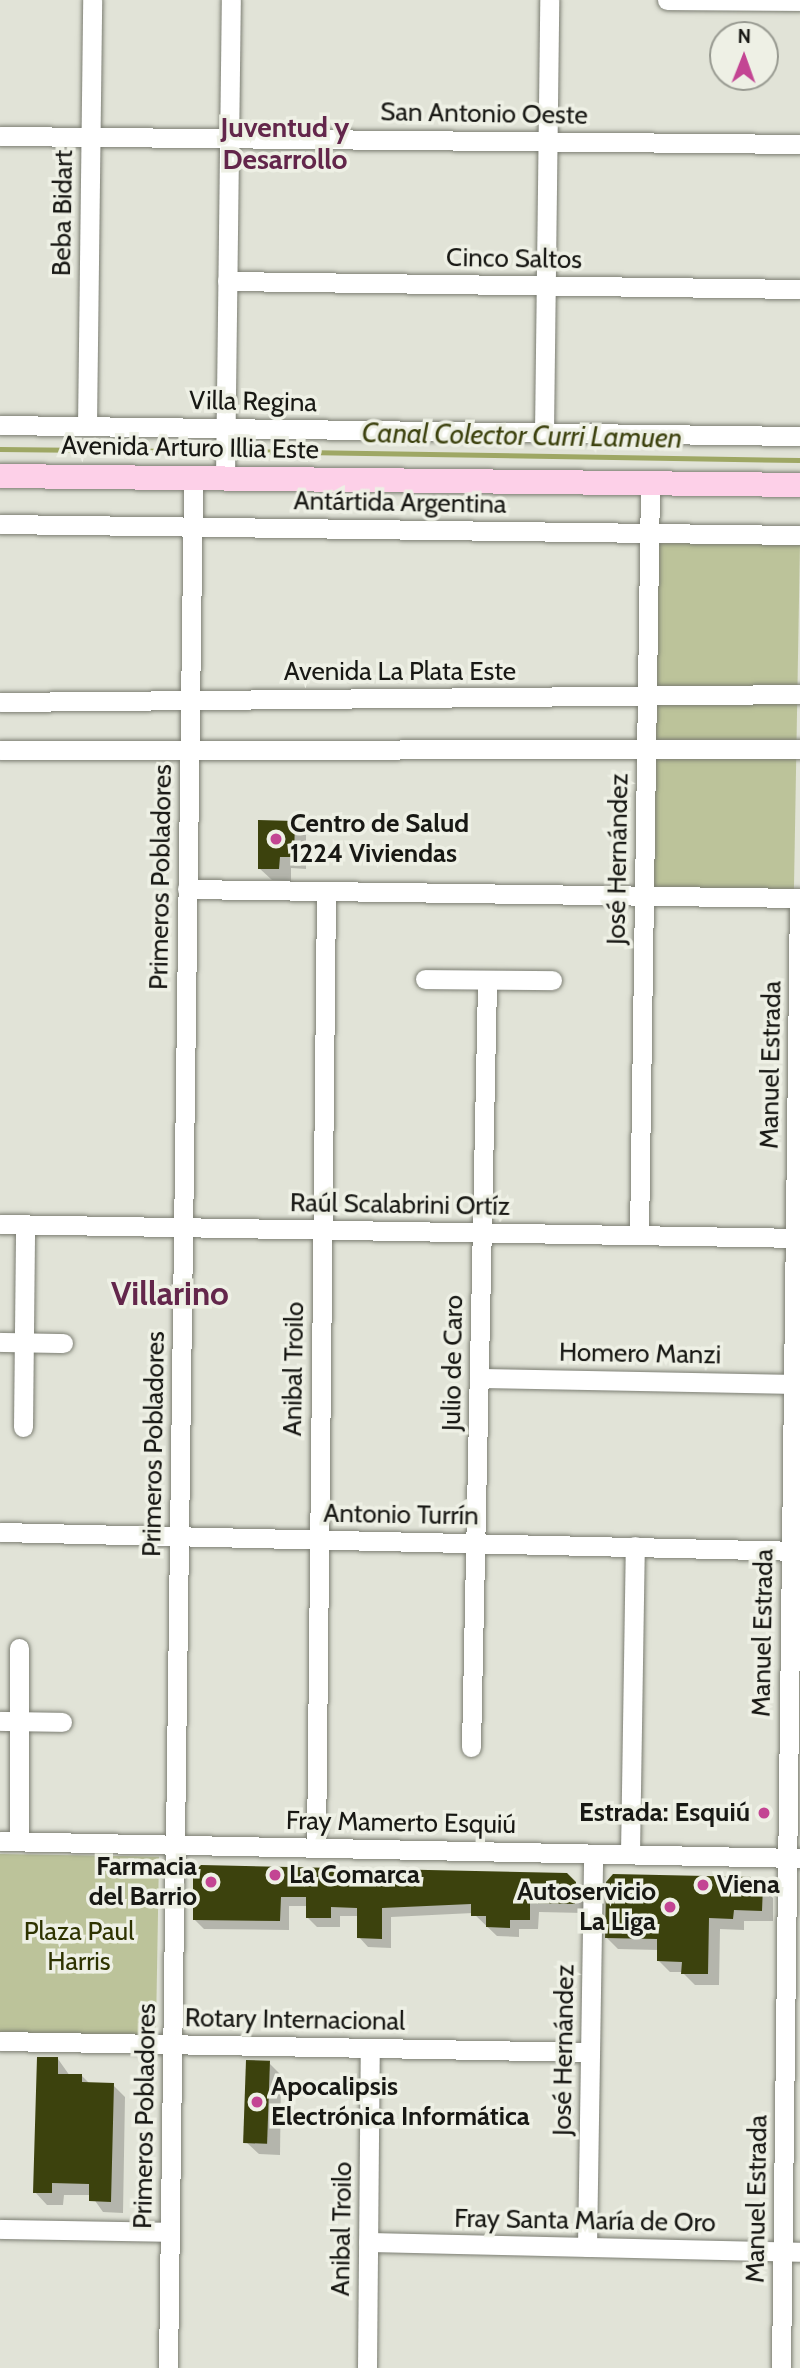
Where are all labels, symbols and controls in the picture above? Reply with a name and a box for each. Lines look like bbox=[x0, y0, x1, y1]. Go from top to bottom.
north arrow bbox=[709, 21, 779, 91]
text: N bbox=[737, 25, 751, 48]
street label: San Antonio Oeste bbox=[380, 97, 588, 131]
district label: Juventud y Desarrollo bbox=[221, 110, 349, 176]
street label: Beba Bidart bbox=[46, 150, 80, 276]
street label: Cinco Saltos bbox=[446, 242, 582, 276]
street label: Villa Regina bbox=[189, 385, 317, 419]
water label: Canal Colector Curri Lamuen bbox=[361, 415, 683, 455]
street label: Avenida Arturo Illia Este bbox=[61, 430, 319, 466]
street label: Antártida Argentina bbox=[293, 486, 507, 520]
street label: Avenida La Plata Este bbox=[284, 656, 516, 688]
street label: Primeros Pobladores bbox=[143, 764, 179, 990]
street label: José Hernández bbox=[601, 773, 635, 945]
place label: Centro de Salud 1224 Viviendas bbox=[290, 808, 469, 870]
marker: Centro de Salud 1224 Viviendas bbox=[268, 831, 284, 847]
street label: Manuel Estrada bbox=[754, 981, 788, 1149]
street label: Raúl Scalabrini Ortíz bbox=[290, 1187, 510, 1223]
district label: Villarino bbox=[111, 1274, 229, 1314]
street label: Julio de Caro bbox=[436, 1295, 470, 1431]
street label: Anibal Troilo bbox=[277, 1301, 311, 1437]
street label: Primeros Pobladores bbox=[136, 1331, 172, 1557]
street label: Homero Manzi bbox=[559, 1337, 721, 1371]
street label: Antonio Turrín bbox=[323, 1498, 479, 1532]
street label: Manuel Estrada bbox=[746, 1549, 780, 1717]
place label: Estrada: Esquiú bbox=[579, 1797, 750, 1829]
street label: Fray Mamerto Esquiú bbox=[286, 1805, 516, 1841]
marker: Estrada: Esquiú bbox=[756, 1805, 772, 1821]
place label: Farmacia del Barrio bbox=[89, 1851, 197, 1912]
place label: La Comarca bbox=[289, 1859, 420, 1891]
marker: La Comarca bbox=[267, 1867, 283, 1883]
place label: Viena bbox=[717, 1869, 780, 1901]
marker: Farmacia del Barrio bbox=[203, 1874, 219, 1890]
place label: Autoservicio La Liga bbox=[517, 1876, 656, 1938]
marker: Viena bbox=[695, 1877, 711, 1893]
marker: Autoservicio La Liga bbox=[662, 1899, 678, 1915]
park label: Plaza Paul Harris bbox=[24, 1916, 134, 1978]
street label: José Hernández bbox=[547, 1964, 581, 2136]
street label: Rotary Internacional bbox=[185, 2002, 405, 2038]
street label: Primeros Pobladores bbox=[127, 2003, 163, 2229]
place label: Apocalipsis Electrónica Informática bbox=[271, 2071, 530, 2132]
marker: Apocalipsis Electrónica Informática bbox=[249, 2094, 265, 2110]
street label: Manuel Estrada bbox=[740, 2115, 774, 2283]
street label: Anibal Troilo bbox=[325, 2161, 359, 2297]
street label: Fray Santa María de Oro bbox=[454, 2203, 716, 2239]

